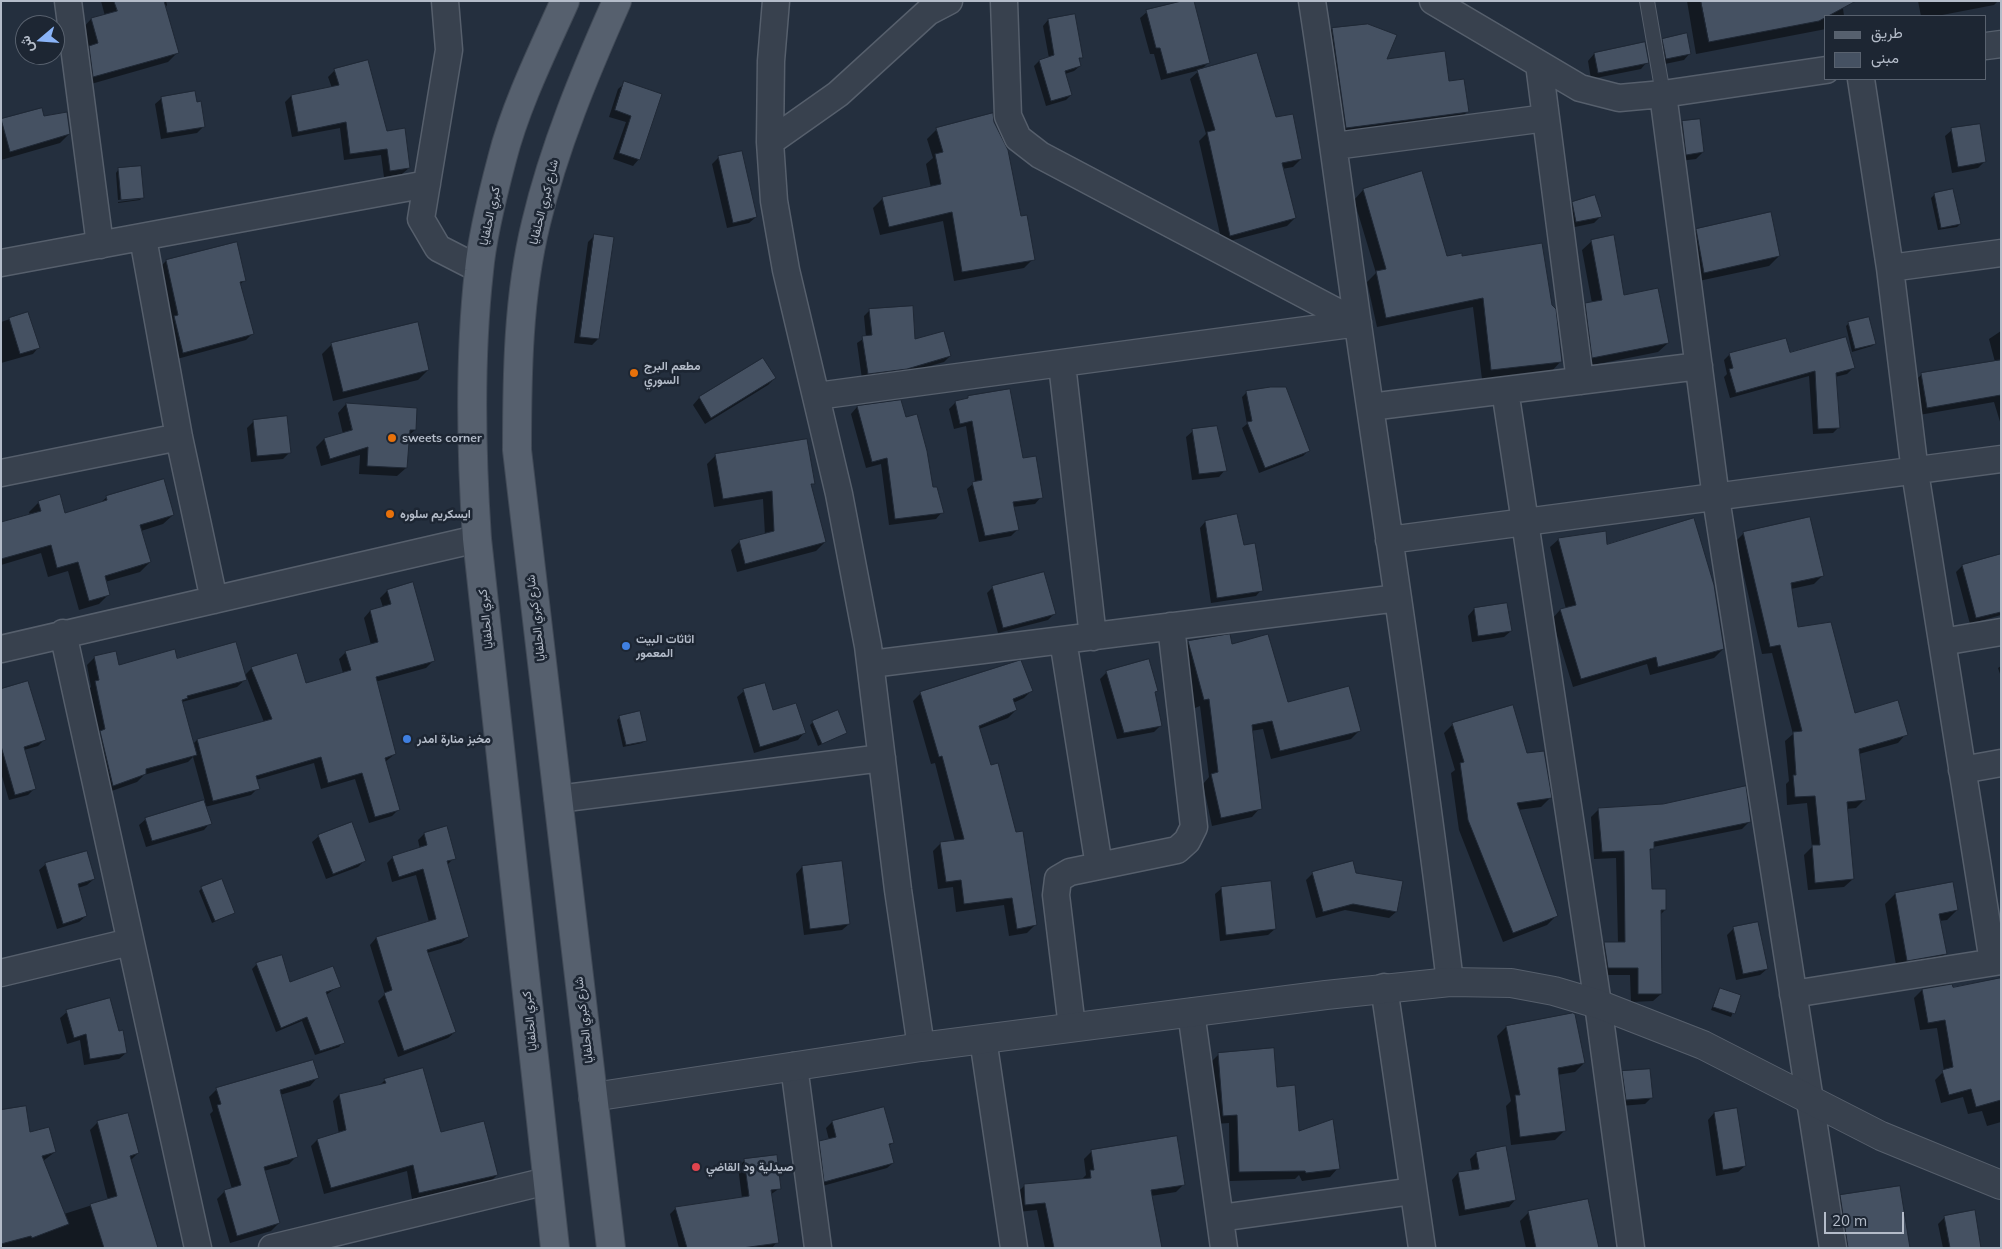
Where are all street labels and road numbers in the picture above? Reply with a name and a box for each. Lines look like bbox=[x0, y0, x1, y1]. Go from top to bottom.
street label: شارع كبري الحلفايا bbox=[526, 158, 562, 246]
street label: كبري الحلفايا bbox=[477, 185, 503, 247]
street label: شارع كبري الحلفايا bbox=[524, 574, 548, 662]
street label: كبري الحلفايا bbox=[476, 588, 496, 650]
street label: شارع كبري الحلفايا bbox=[572, 976, 596, 1064]
street label: كبري الحلفايا bbox=[520, 990, 540, 1052]

